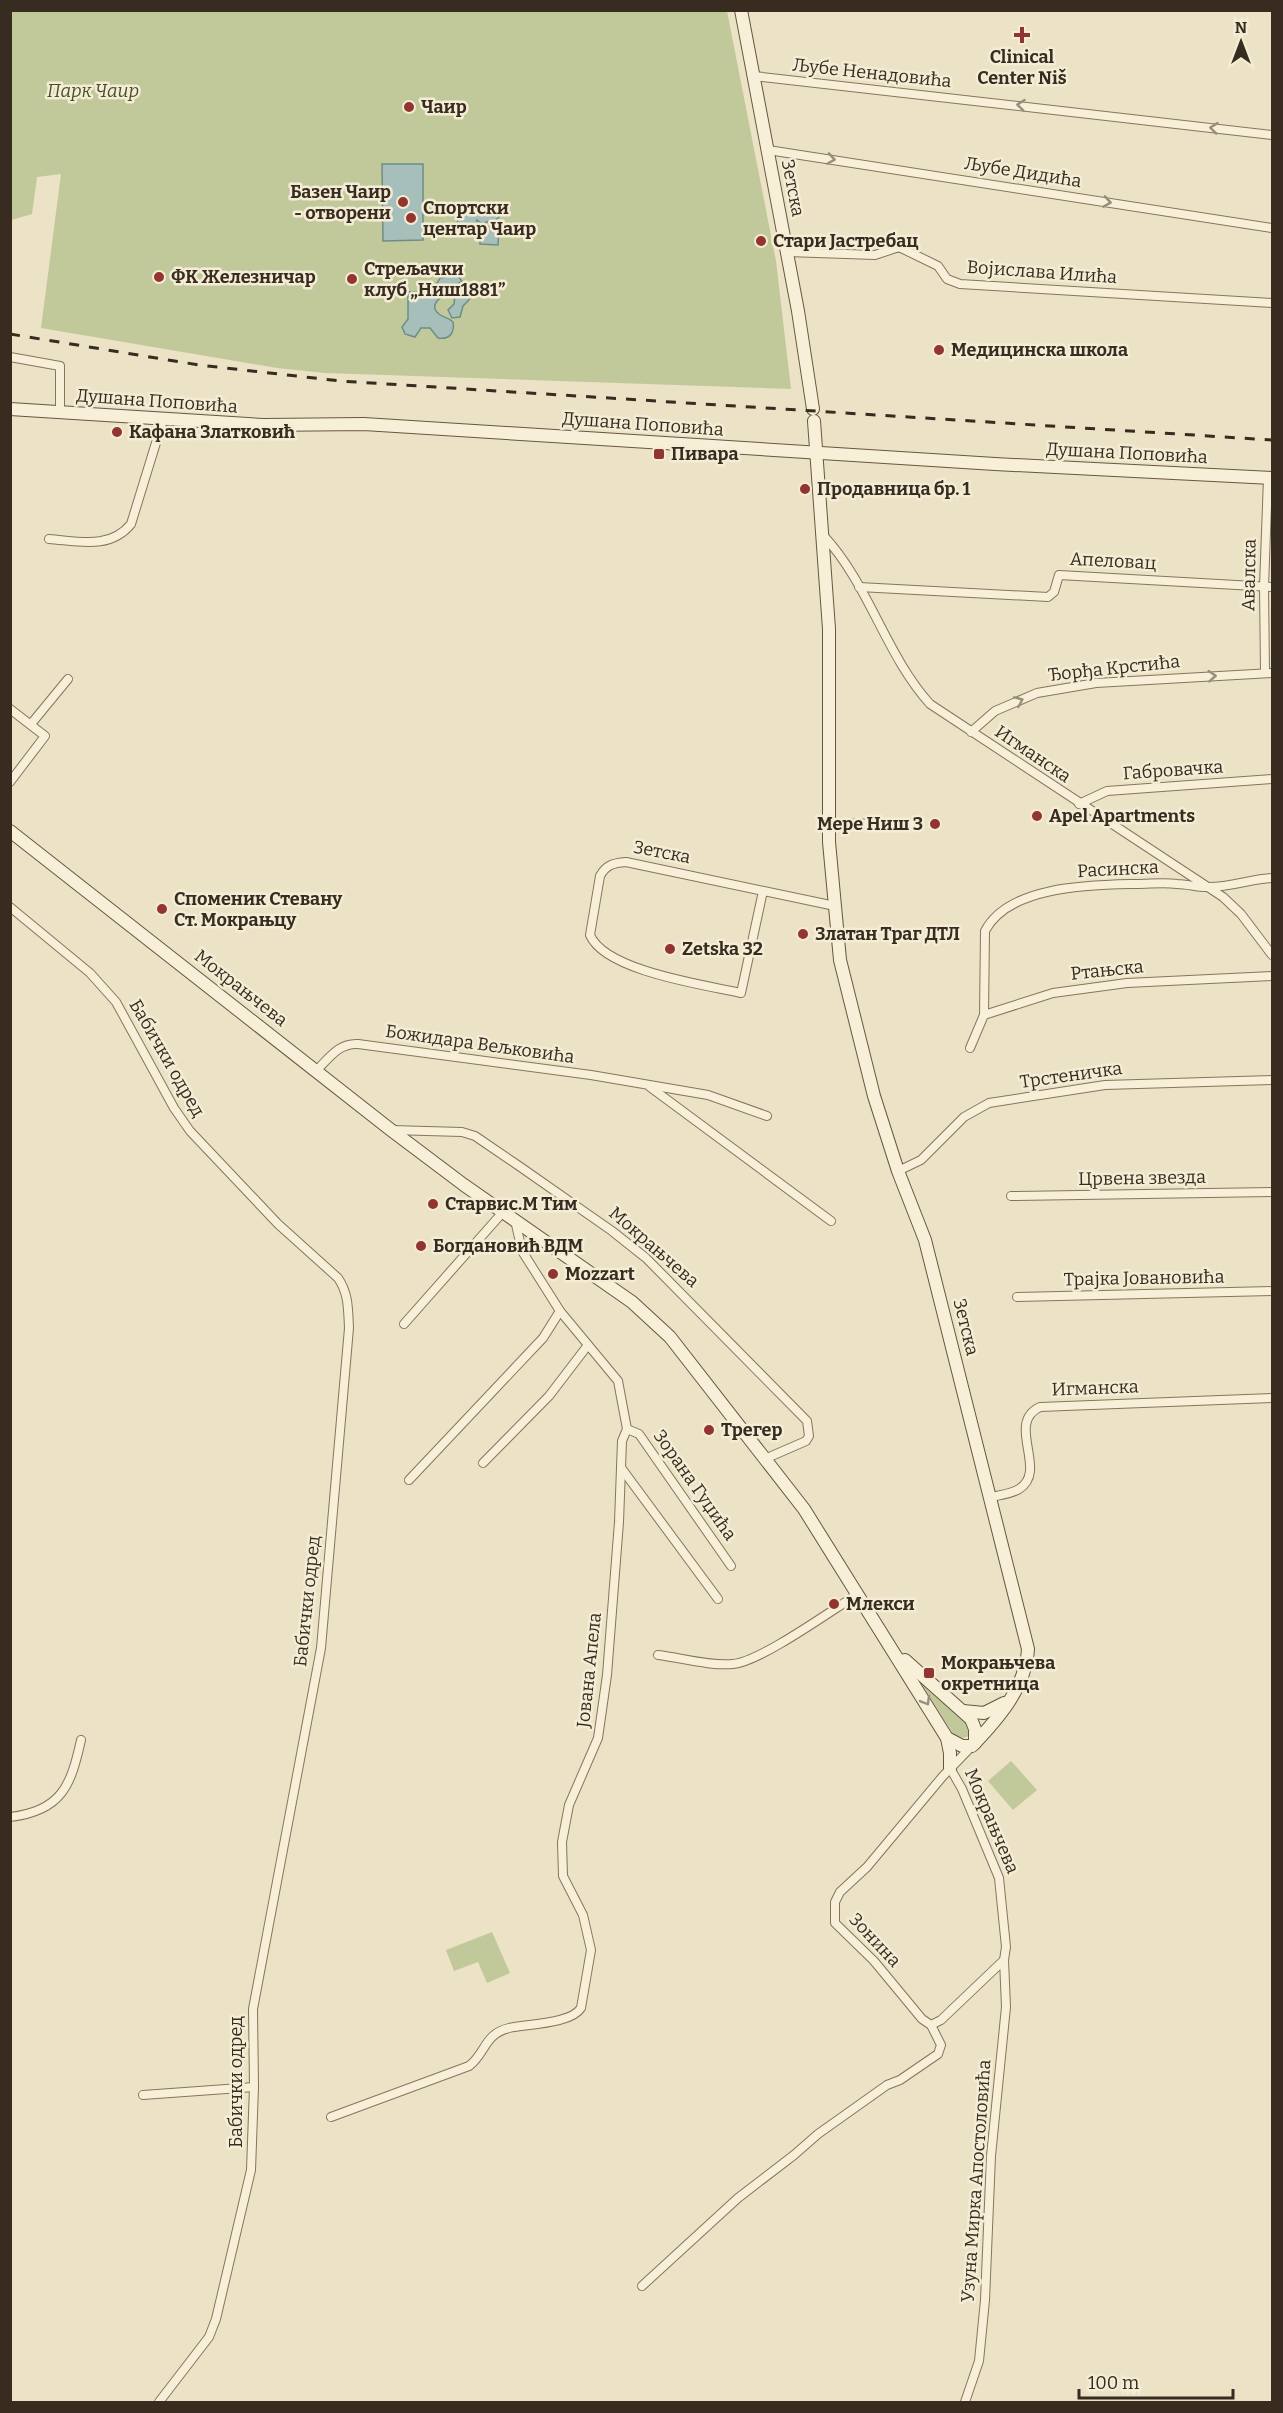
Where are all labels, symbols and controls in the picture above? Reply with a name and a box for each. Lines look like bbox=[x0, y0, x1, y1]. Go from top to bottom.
north arrow bbox=[1211, 12, 1271, 72]
text: N bbox=[1235, 18, 1247, 37]
marker: Clinical Center Niš bbox=[1013, 26, 1031, 44]
place label: Clinical Center Niš bbox=[977, 46, 1067, 89]
street label: Љубе Ненадовића bbox=[791, 54, 953, 92]
park label: Парк Чаир bbox=[47, 80, 139, 102]
place label: Чаир bbox=[421, 96, 467, 118]
one-way arrow bbox=[1016, 99, 1025, 112]
marker: Чаир bbox=[402, 100, 416, 114]
one-way arrow bbox=[1210, 122, 1219, 135]
street label: Љубе Дидића bbox=[963, 152, 1083, 192]
one-way arrow bbox=[826, 153, 835, 165]
street label: Зетска bbox=[777, 158, 809, 219]
place label: Базен Чаир - отворени bbox=[290, 181, 391, 224]
marker: Базен Чаир - отворени bbox=[396, 195, 410, 209]
one-way arrow bbox=[1101, 195, 1111, 208]
place label: Спортски центар Чаир bbox=[423, 197, 536, 240]
marker: Спортски центар Чаир bbox=[404, 211, 418, 225]
place label: Стари Јастребац bbox=[773, 230, 919, 252]
marker: Стари Јастребац bbox=[754, 234, 768, 248]
street label: Војислава Илића bbox=[966, 256, 1118, 288]
place label: Стрељачки клуб „Ниш1881” bbox=[364, 258, 505, 301]
place label: ФК Железничар bbox=[171, 266, 316, 288]
marker: ФК Железничар bbox=[152, 270, 166, 284]
marker: Стрељачки клуб „Ниш1881” bbox=[345, 272, 359, 286]
place label: Медицинска школа bbox=[951, 339, 1128, 361]
marker: Медицинска школа bbox=[932, 343, 946, 357]
street label: Душана Поповића bbox=[76, 384, 239, 418]
street label: Душана Поповића bbox=[562, 407, 725, 441]
place label: Кафана Златковић bbox=[129, 421, 296, 443]
marker: Кафана Златковић bbox=[110, 425, 124, 439]
street label: Душана Поповића bbox=[1046, 438, 1208, 468]
place label: Пивара bbox=[671, 443, 739, 465]
marker: Пивара bbox=[652, 447, 666, 461]
place label: Продавница бр. 1 bbox=[817, 478, 971, 500]
marker: Продавница бр. 1 bbox=[798, 482, 812, 496]
street label: Авалска bbox=[1237, 539, 1261, 611]
street label: Апеловац bbox=[1069, 548, 1157, 574]
street label: Ђорђа Крстића bbox=[1047, 650, 1181, 686]
one-way arrow bbox=[1207, 669, 1216, 682]
one-way arrow bbox=[1013, 696, 1024, 708]
street label: Игманска bbox=[991, 721, 1075, 788]
street label: Габровачка bbox=[1122, 756, 1224, 784]
place label: Apel Apartments bbox=[1049, 805, 1195, 827]
marker: Apel Apartments bbox=[1030, 809, 1044, 823]
place label: Мере Ниш 3 bbox=[817, 813, 923, 835]
marker: Мере Ниш 3 bbox=[928, 817, 942, 831]
street label: Зетска bbox=[632, 836, 693, 868]
street label: Расинска bbox=[1077, 856, 1160, 882]
place label: Споменик Стевану Ст. Мокрањцу bbox=[174, 888, 343, 931]
marker: Споменик Стевану Ст. Мокрањцу bbox=[155, 902, 169, 916]
place label: Златан Траг ДТЛ bbox=[815, 923, 960, 945]
marker: Златан Траг ДТЛ bbox=[796, 927, 810, 941]
place label: Zetska 32 bbox=[682, 938, 763, 960]
marker: Zetska 32 bbox=[663, 942, 677, 956]
street label: Мокрањчева bbox=[190, 945, 292, 1031]
street label: Ртањска bbox=[1069, 955, 1145, 985]
street label: Бабички одред bbox=[125, 995, 210, 1121]
street label: Божидара Вељковића bbox=[384, 1020, 576, 1068]
street label: Трстеничка bbox=[1018, 1057, 1124, 1093]
street label: Црвена звезда bbox=[1078, 1166, 1206, 1190]
place label: Старвис.М Тим bbox=[445, 1193, 578, 1215]
marker: Старвис.М Тим bbox=[426, 1197, 440, 1211]
street label: Мокрањчева bbox=[604, 1202, 704, 1292]
place label: Богдановић ВДМ bbox=[433, 1235, 583, 1257]
marker: Богдановић ВДМ bbox=[414, 1239, 428, 1253]
place label: Mozzart bbox=[565, 1263, 635, 1285]
street label: Трајка Јовановића bbox=[1063, 1266, 1225, 1290]
marker: Mozzart bbox=[546, 1267, 560, 1281]
street label: Зетска bbox=[948, 1296, 984, 1358]
street label: Игманска bbox=[1051, 1375, 1139, 1401]
place label: Трегер bbox=[721, 1419, 782, 1441]
marker: Трегер bbox=[702, 1423, 716, 1437]
street label: Зорана Гуџића bbox=[649, 1425, 741, 1545]
street label: Бабички одред bbox=[289, 1534, 325, 1668]
place label: Млекси bbox=[846, 1593, 915, 1615]
marker: Млекси bbox=[827, 1597, 841, 1611]
street label: Јована Апела bbox=[572, 1611, 606, 1730]
place label: Мокрањчева окретница bbox=[941, 1652, 1055, 1695]
marker: Мокрањчева окретница bbox=[922, 1666, 936, 1680]
one-way arrow bbox=[919, 1695, 930, 1706]
street label: Мокрањчева bbox=[960, 1765, 1024, 1877]
street label: Зонина bbox=[844, 1908, 906, 1972]
street label: Бабички одред bbox=[225, 2016, 247, 2148]
street label: Узуна Мирка Апостоловића bbox=[957, 2059, 995, 2303]
scale bar bbox=[1079, 2362, 1234, 2400]
text: 100 m bbox=[1088, 2372, 1139, 2394]

